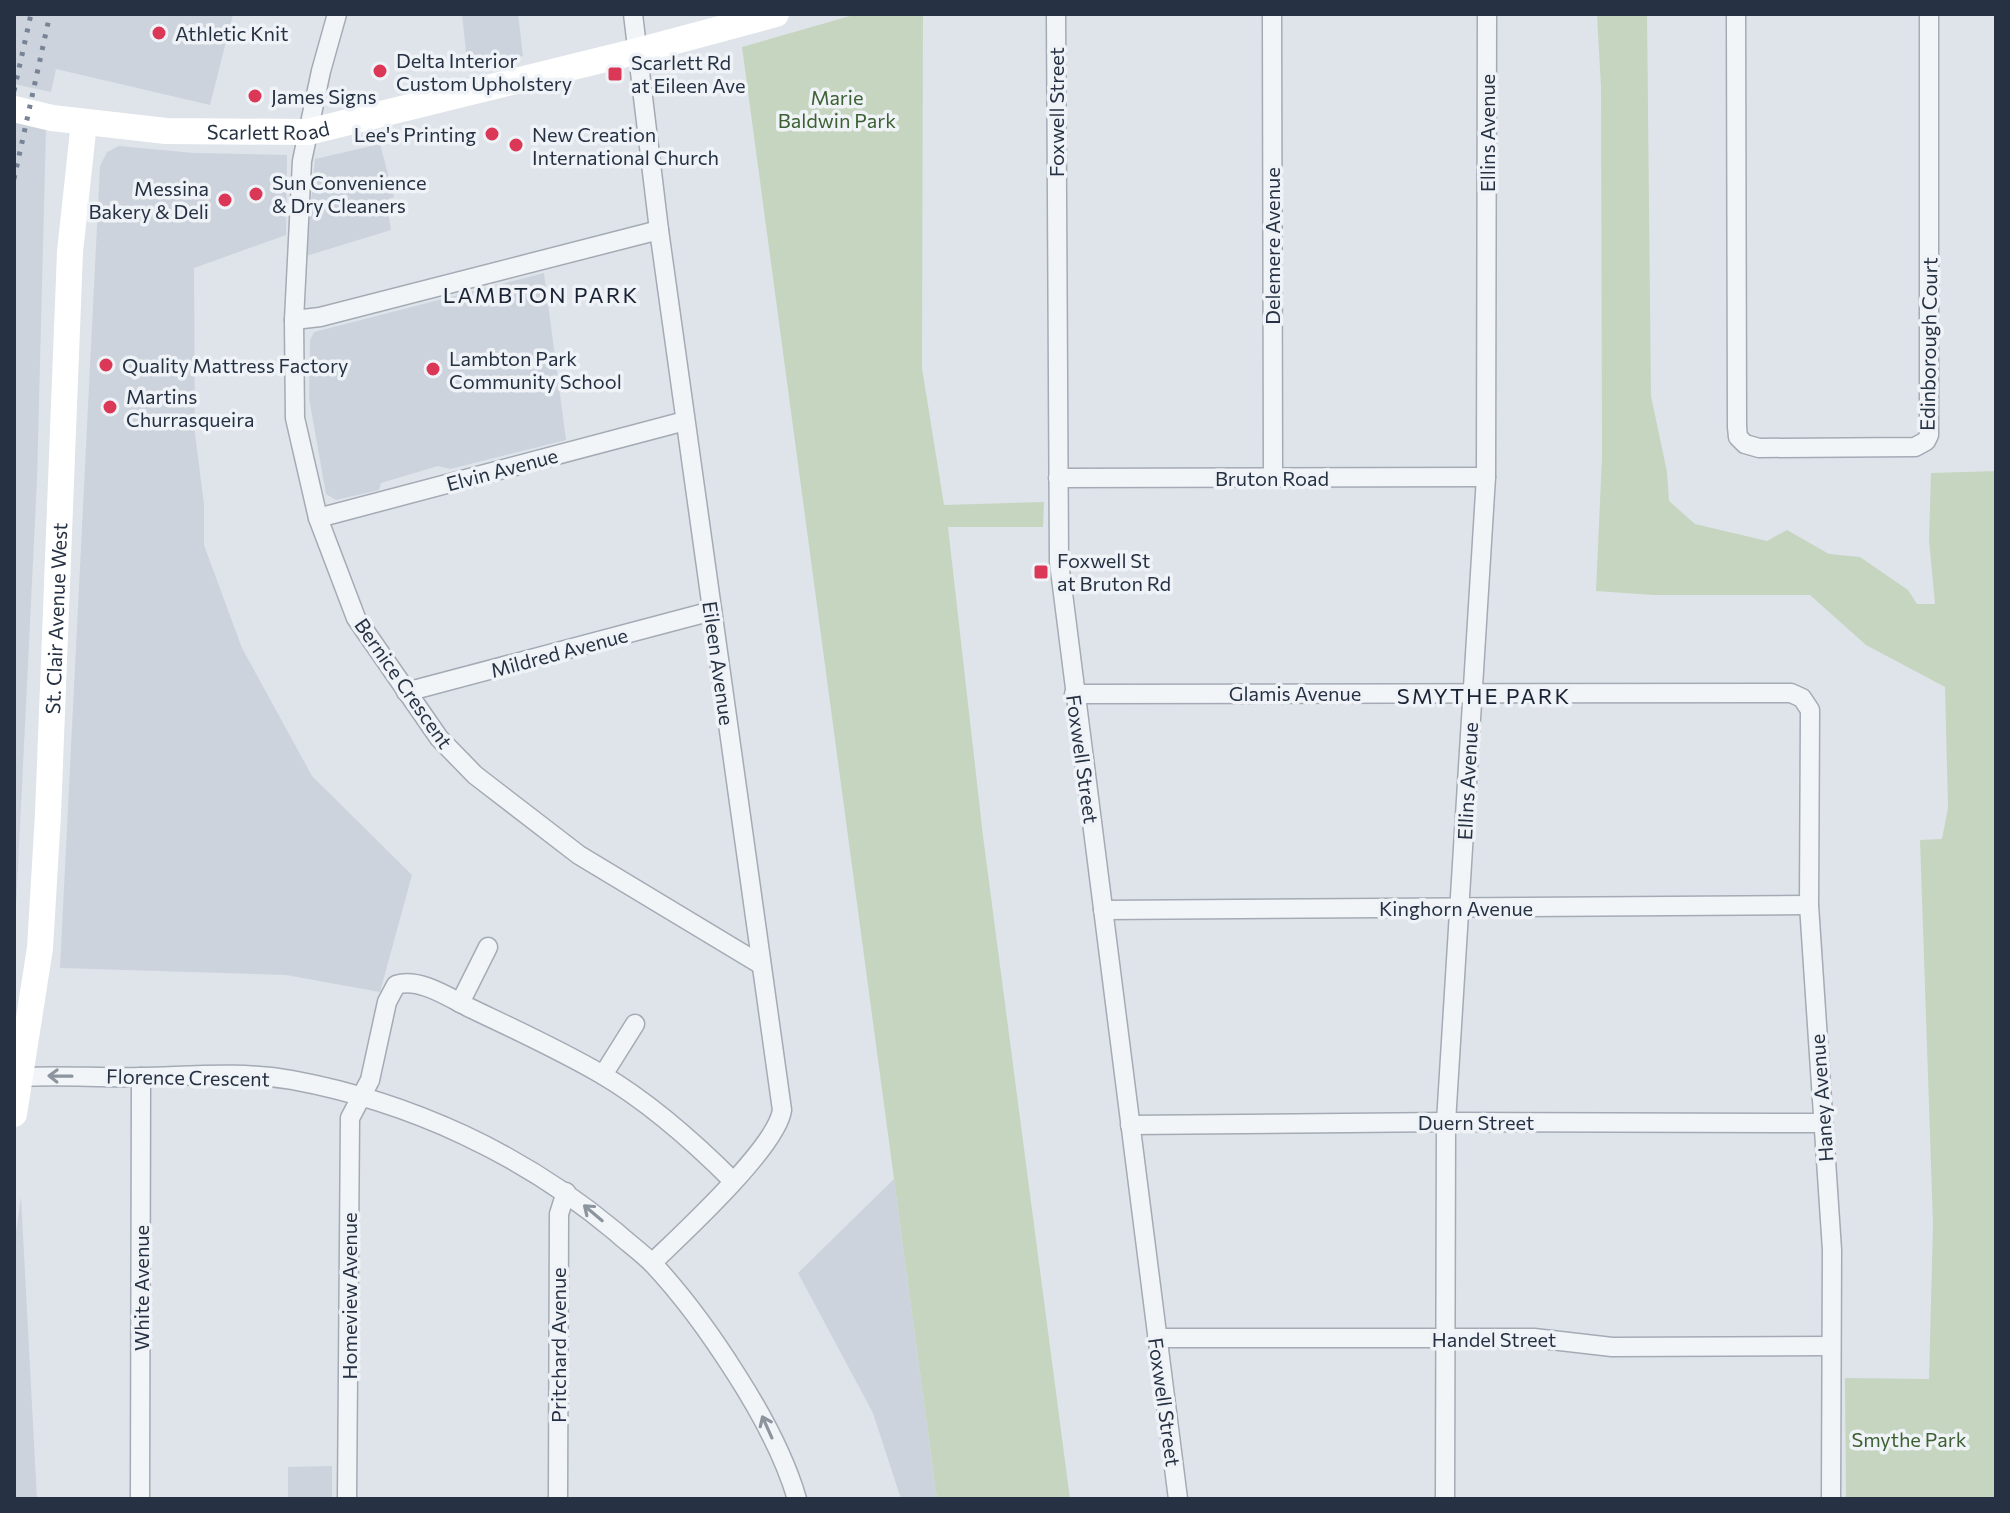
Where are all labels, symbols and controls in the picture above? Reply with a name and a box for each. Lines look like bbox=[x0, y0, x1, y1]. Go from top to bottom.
place label: Athletic Knit bbox=[175, 21, 288, 45]
marker: Athletic Knit bbox=[150, 24, 168, 42]
street label: Foxwell Street bbox=[1044, 47, 1068, 177]
place label: Delta Interior Custom Upholstery bbox=[396, 48, 572, 95]
place label: Scarlett Rd at Eileen Ave bbox=[631, 50, 745, 97]
marker: Delta Interior Custom Upholstery bbox=[371, 62, 389, 80]
marker: Scarlett Rd at Eileen Ave bbox=[606, 65, 624, 83]
street label: Ellins Avenue bbox=[1475, 74, 1499, 192]
place label: James Signs bbox=[271, 84, 376, 108]
park label: Marie Baldwin Park bbox=[778, 85, 896, 132]
marker: James Signs bbox=[246, 87, 264, 105]
street label: Scarlett Road bbox=[207, 115, 332, 144]
place label: Lee's Printing bbox=[354, 122, 476, 146]
place label: New Creation International Church bbox=[532, 122, 719, 169]
marker: Lee's Printing bbox=[483, 125, 501, 143]
marker: New Creation International Church bbox=[507, 136, 525, 154]
street label: Delemere Avenue bbox=[1260, 167, 1284, 325]
place label: Sun Convenience & Dry Cleaners bbox=[272, 170, 427, 217]
place label: Messina Bakery & Deli bbox=[89, 176, 209, 223]
marker: Sun Convenience & Dry Cleaners bbox=[247, 185, 265, 203]
marker: Messina Bakery & Deli bbox=[216, 191, 234, 209]
street label: Edinborough Court bbox=[1914, 257, 1942, 431]
district label: LAMBTON PARK bbox=[443, 281, 639, 308]
place label: Lambton Park Community School bbox=[449, 346, 622, 393]
place label: Quality Mattress Factory bbox=[122, 353, 348, 377]
marker: Quality Mattress Factory bbox=[97, 356, 115, 374]
marker: Lambton Park Community School bbox=[424, 360, 442, 378]
place label: Martins Churrasqueira bbox=[126, 384, 254, 431]
marker: Martins Churrasqueira bbox=[101, 398, 119, 416]
street label: Elvin Avenue bbox=[444, 443, 560, 495]
street label: Bruton Road bbox=[1215, 466, 1329, 490]
street label: St. Clair Avenue West bbox=[40, 522, 71, 715]
place label: Foxwell St at Bruton Rd bbox=[1057, 548, 1171, 595]
marker: Foxwell St at Bruton Rd bbox=[1032, 563, 1050, 581]
street label: Eileen Avenue bbox=[698, 599, 740, 727]
street label: Bernice Crescent bbox=[350, 613, 458, 753]
street label: Mildred Avenue bbox=[488, 622, 630, 682]
street label: Glamis Avenue bbox=[1229, 681, 1361, 705]
district label: SMYTHE PARK bbox=[1397, 682, 1571, 709]
street label: Foxwell Street bbox=[1062, 693, 1104, 825]
street label: Ellins Avenue bbox=[1452, 721, 1482, 841]
street label: Kinghorn Avenue bbox=[1379, 896, 1533, 920]
street label: Haney Avenue bbox=[1805, 1033, 1837, 1163]
street label: Florence Crescent bbox=[106, 1064, 270, 1090]
one-way arrow bbox=[47, 1068, 74, 1084]
street label: Duern Street bbox=[1418, 1110, 1534, 1134]
one-way arrow bbox=[583, 1204, 603, 1222]
street label: Homeview Avenue bbox=[337, 1213, 361, 1379]
street label: White Avenue bbox=[129, 1225, 153, 1351]
street label: Pritchard Avenue bbox=[546, 1267, 570, 1423]
street label: Handel Street bbox=[1432, 1327, 1556, 1351]
street label: Foxwell Street bbox=[1144, 1336, 1186, 1468]
one-way arrow bbox=[758, 1415, 773, 1440]
park label: Smythe Park bbox=[1851, 1427, 1967, 1451]

